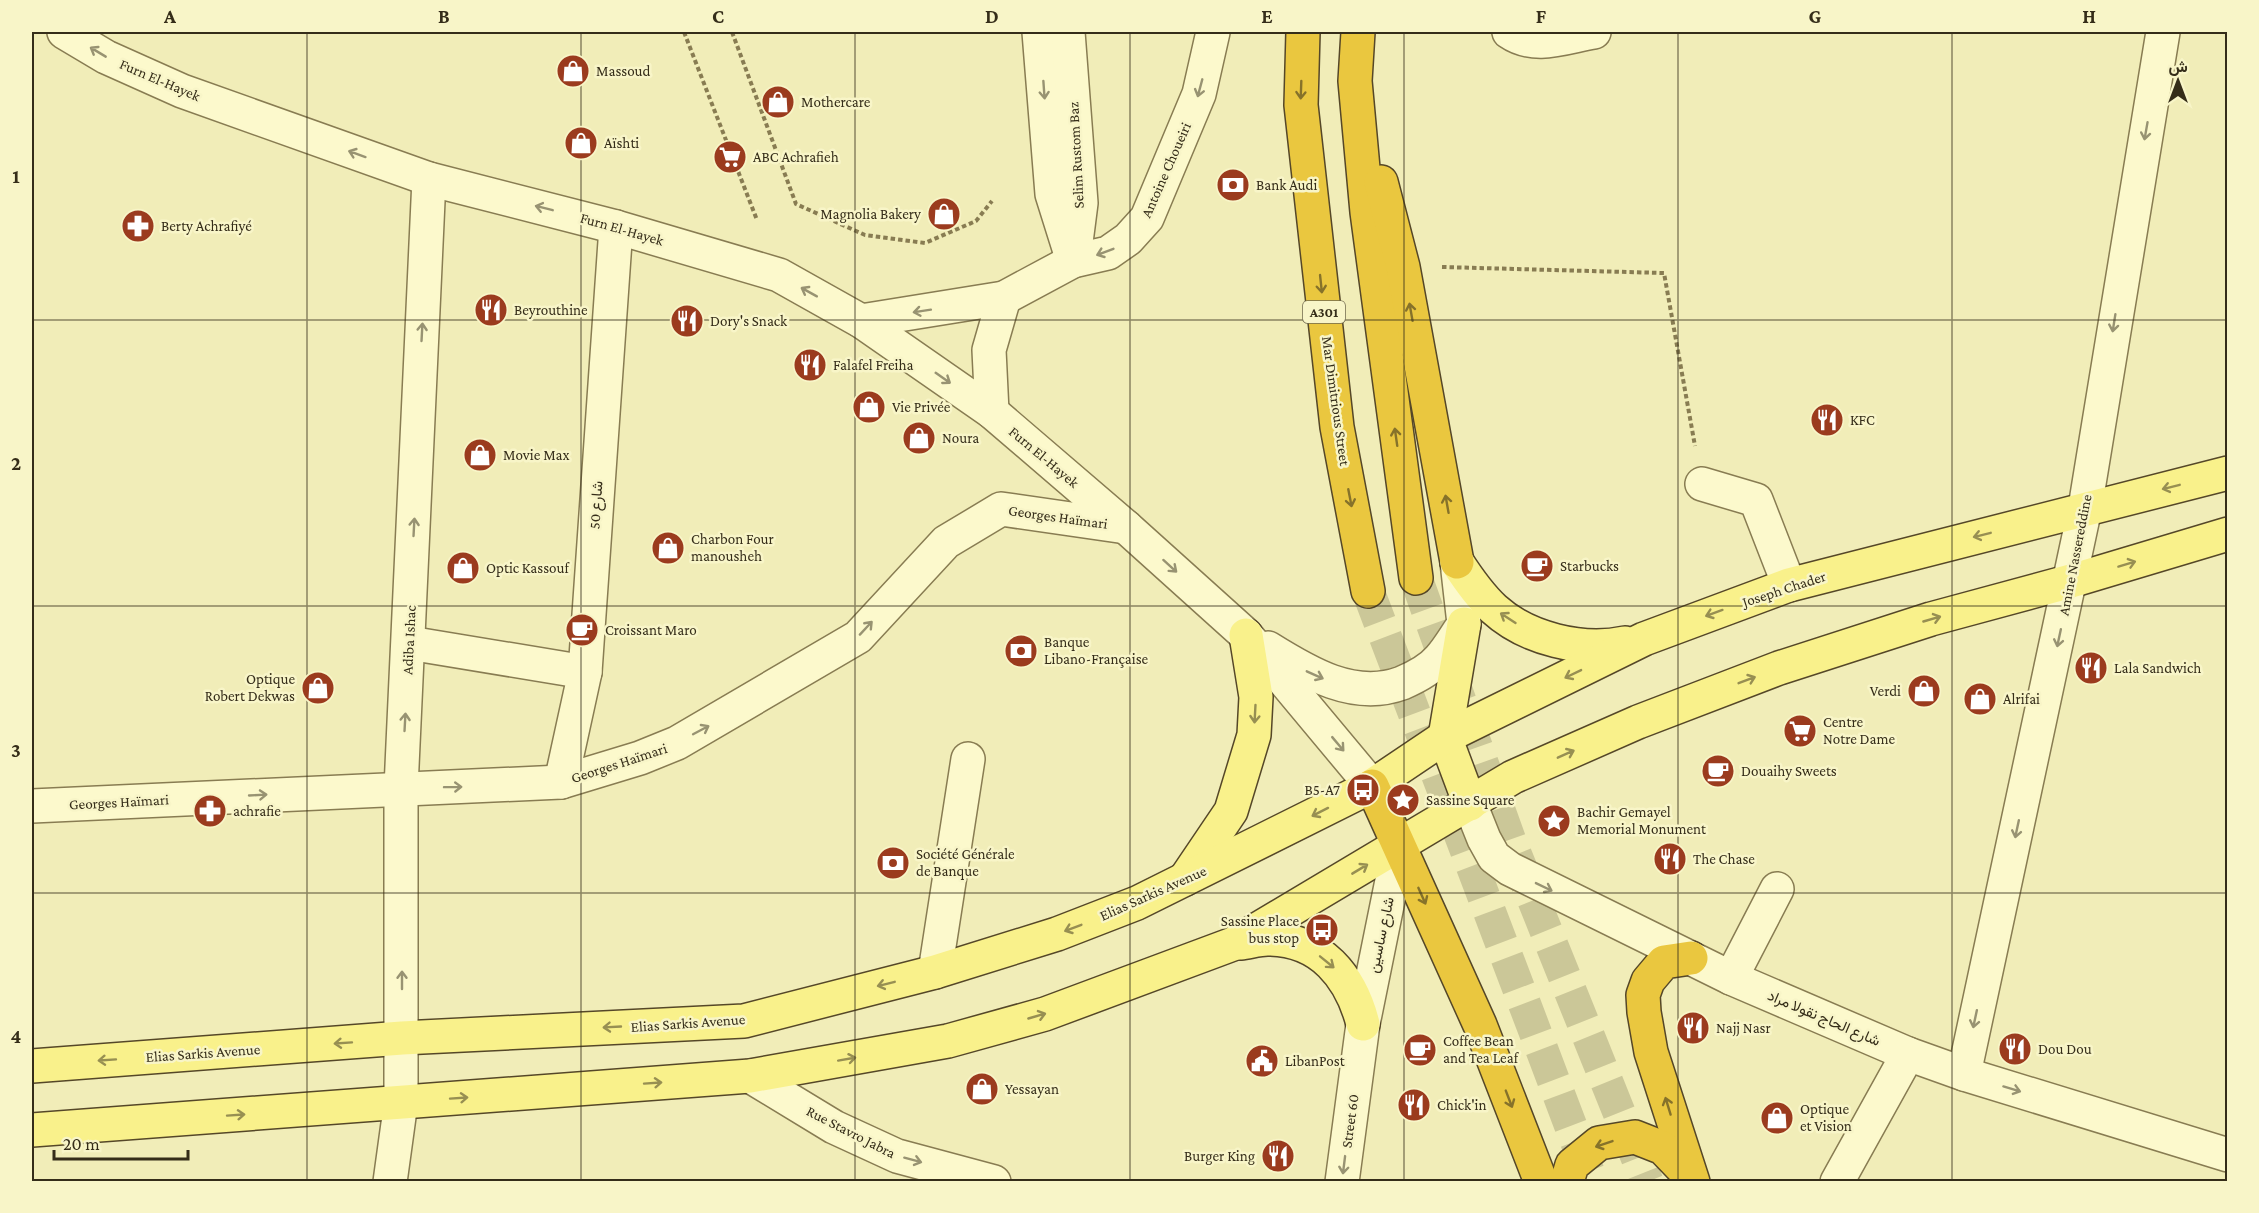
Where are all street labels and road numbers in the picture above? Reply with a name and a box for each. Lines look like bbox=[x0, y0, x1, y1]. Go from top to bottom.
street label: Furn El-Hayek bbox=[117, 56, 204, 105]
street label: Selim Rustom Baz bbox=[1065, 101, 1087, 209]
street label: Antoine Choueiri bbox=[1138, 120, 1194, 220]
street label: Furn El-Hayek bbox=[578, 209, 666, 250]
road number: A301 bbox=[1303, 301, 1345, 323]
street label: Mar Dimitrious Street bbox=[1319, 335, 1353, 468]
street label: Furn El-Hayek bbox=[1005, 423, 1083, 492]
street label: شارع 50 bbox=[586, 480, 609, 530]
street label: Amine Nassereddine bbox=[2055, 493, 2095, 617]
street label: Georges Haïmari bbox=[1007, 502, 1109, 533]
street label: Joseph Chader bbox=[1738, 568, 1829, 612]
street label: Adiba Ishac bbox=[399, 604, 419, 675]
street label: Georges Haïmari bbox=[569, 740, 669, 787]
street label: Georges Haïmari bbox=[69, 791, 169, 814]
street label: Elias Sarkis Avenue bbox=[1097, 862, 1209, 924]
street label: شارع ساسين bbox=[1365, 895, 1400, 975]
street label: شارع الحاج نقولا مراد bbox=[1764, 987, 1883, 1052]
street label: Elias Sarkis Avenue bbox=[630, 1011, 746, 1035]
street label: Elias Sarkis Avenue bbox=[145, 1041, 261, 1065]
street label: Street 60 bbox=[1338, 1093, 1362, 1149]
street label: Rue Stavro Jabra bbox=[803, 1103, 898, 1162]

